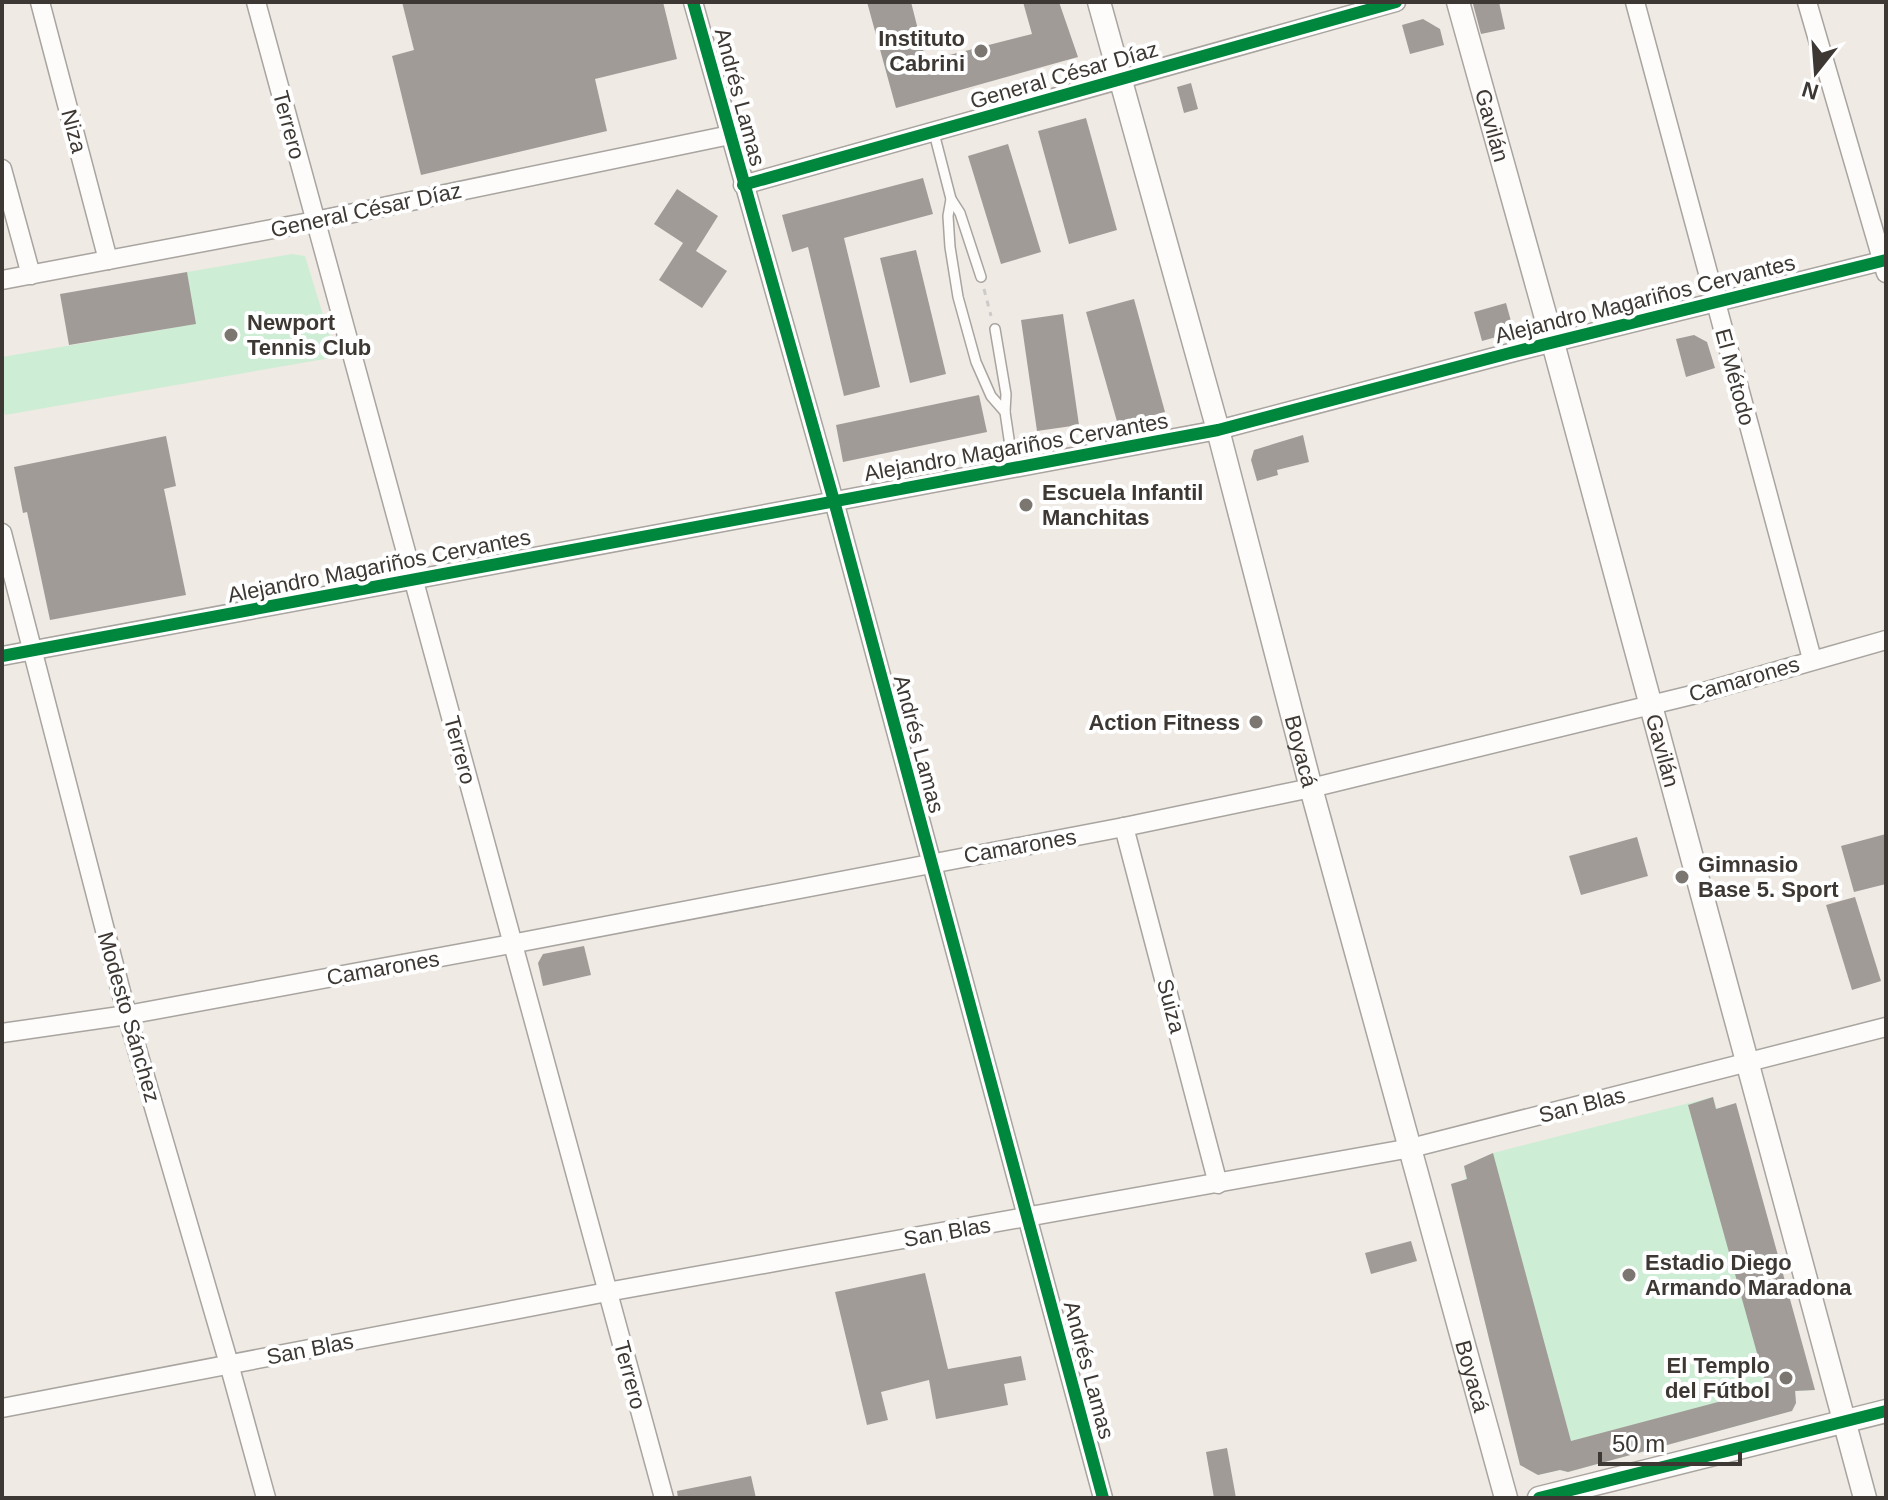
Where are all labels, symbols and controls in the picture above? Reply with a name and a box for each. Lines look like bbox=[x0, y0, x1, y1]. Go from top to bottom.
street label: Andrés Lamas bbox=[710, 25, 770, 169]
place label: Instituto Cabrini bbox=[878, 26, 965, 76]
north arrow bbox=[1776, 32, 1856, 112]
street label: General César Díaz bbox=[967, 36, 1161, 114]
marker: Instituto Cabrini bbox=[972, 42, 990, 60]
text: N bbox=[1799, 76, 1822, 105]
street label: Gavilán bbox=[1470, 86, 1514, 165]
street label: Terrero bbox=[268, 88, 310, 162]
street label: Niza bbox=[56, 107, 92, 156]
street label: General César Díaz bbox=[268, 178, 464, 242]
street label: Alejandro Magariños Cervantes bbox=[1492, 250, 1798, 348]
place label: Newport Tennis Club bbox=[247, 310, 371, 360]
marker: Newport Tennis Club bbox=[222, 326, 240, 344]
street label: El Método bbox=[1710, 326, 1760, 428]
street label: Alejandro Magariños Cervantes bbox=[862, 408, 1170, 486]
place label: Escuela Infantil Manchitas bbox=[1042, 480, 1203, 530]
marker: Escuela Infantil Manchitas bbox=[1017, 496, 1035, 514]
street label: Alejandro Magariños Cervantes bbox=[225, 524, 533, 608]
street label: Camarones bbox=[1686, 651, 1802, 707]
street label: Andrés Lamas bbox=[889, 672, 949, 816]
place label: Action Fitness bbox=[1088, 710, 1240, 735]
street label: Gavilán bbox=[1641, 711, 1685, 790]
street label: Boyacá bbox=[1280, 712, 1323, 791]
street label: Terrero bbox=[439, 713, 481, 787]
marker: Action Fitness bbox=[1247, 713, 1265, 731]
street label: Camarones bbox=[962, 824, 1078, 868]
place label: Gimnasio Base 5. Sport bbox=[1698, 852, 1839, 902]
marker: Gimnasio Base 5. Sport bbox=[1673, 868, 1691, 886]
street label: Modesto Sánchez bbox=[93, 929, 165, 1105]
street label: Camarones bbox=[325, 946, 441, 990]
street label: Suiza bbox=[1152, 976, 1190, 1037]
street label: San Blas bbox=[1536, 1082, 1628, 1128]
street label: San Blas bbox=[901, 1212, 993, 1252]
place label: Estadio Diego Armando Maradona bbox=[1645, 1250, 1852, 1300]
marker: Estadio Diego Armando Maradona bbox=[1620, 1266, 1638, 1284]
street label: Andrés Lamas bbox=[1059, 1298, 1119, 1442]
street label: San Blas bbox=[264, 1328, 356, 1370]
street label: Boyacá bbox=[1451, 1337, 1494, 1416]
street label: Terrero bbox=[609, 1338, 651, 1412]
place label: El Templo del Fútbol bbox=[1665, 1353, 1770, 1403]
marker: El Templo del Fútbol bbox=[1777, 1369, 1795, 1387]
scale bar bbox=[1600, 1416, 1740, 1466]
text: 50 m bbox=[1612, 1430, 1665, 1457]

